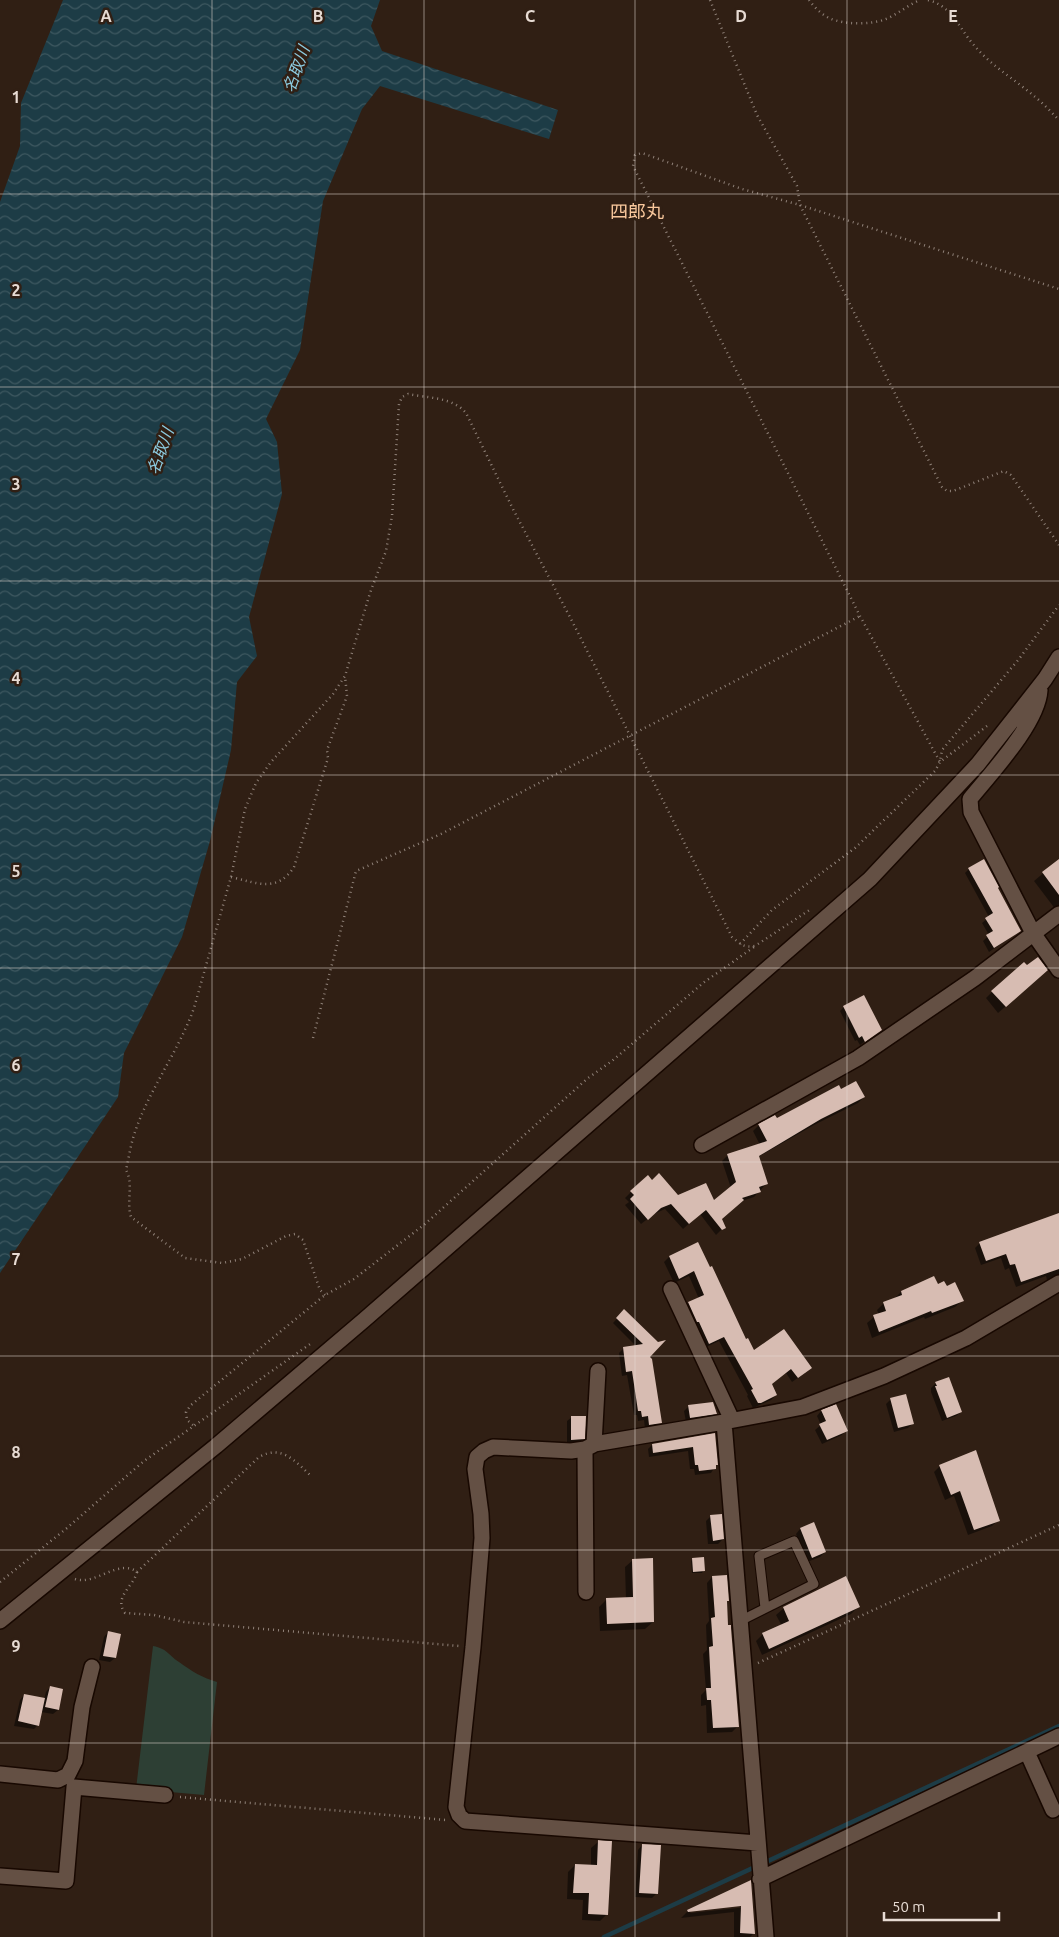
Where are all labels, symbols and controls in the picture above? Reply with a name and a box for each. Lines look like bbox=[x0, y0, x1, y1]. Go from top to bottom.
text: A bbox=[100, 7, 112, 25]
text: B bbox=[313, 7, 323, 25]
text: C bbox=[525, 7, 535, 25]
text: D bbox=[735, 7, 747, 25]
text: E bbox=[948, 7, 958, 25]
water label: 名取川 bbox=[279, 41, 313, 95]
text: 1 bbox=[11, 88, 21, 106]
district label: 四郎丸 bbox=[610, 201, 664, 221]
text: 2 bbox=[11, 281, 21, 299]
water label: 名取川 bbox=[143, 423, 177, 477]
text: 3 bbox=[11, 475, 21, 493]
text: 4 bbox=[11, 669, 21, 687]
text: 5 bbox=[11, 862, 21, 880]
text: 6 bbox=[11, 1056, 21, 1074]
text: 7 bbox=[11, 1250, 21, 1268]
text: 8 bbox=[11, 1443, 21, 1461]
text: 9 bbox=[11, 1637, 21, 1655]
scale bar bbox=[884, 1890, 999, 1922]
text: 50 m bbox=[892, 1898, 925, 1915]

